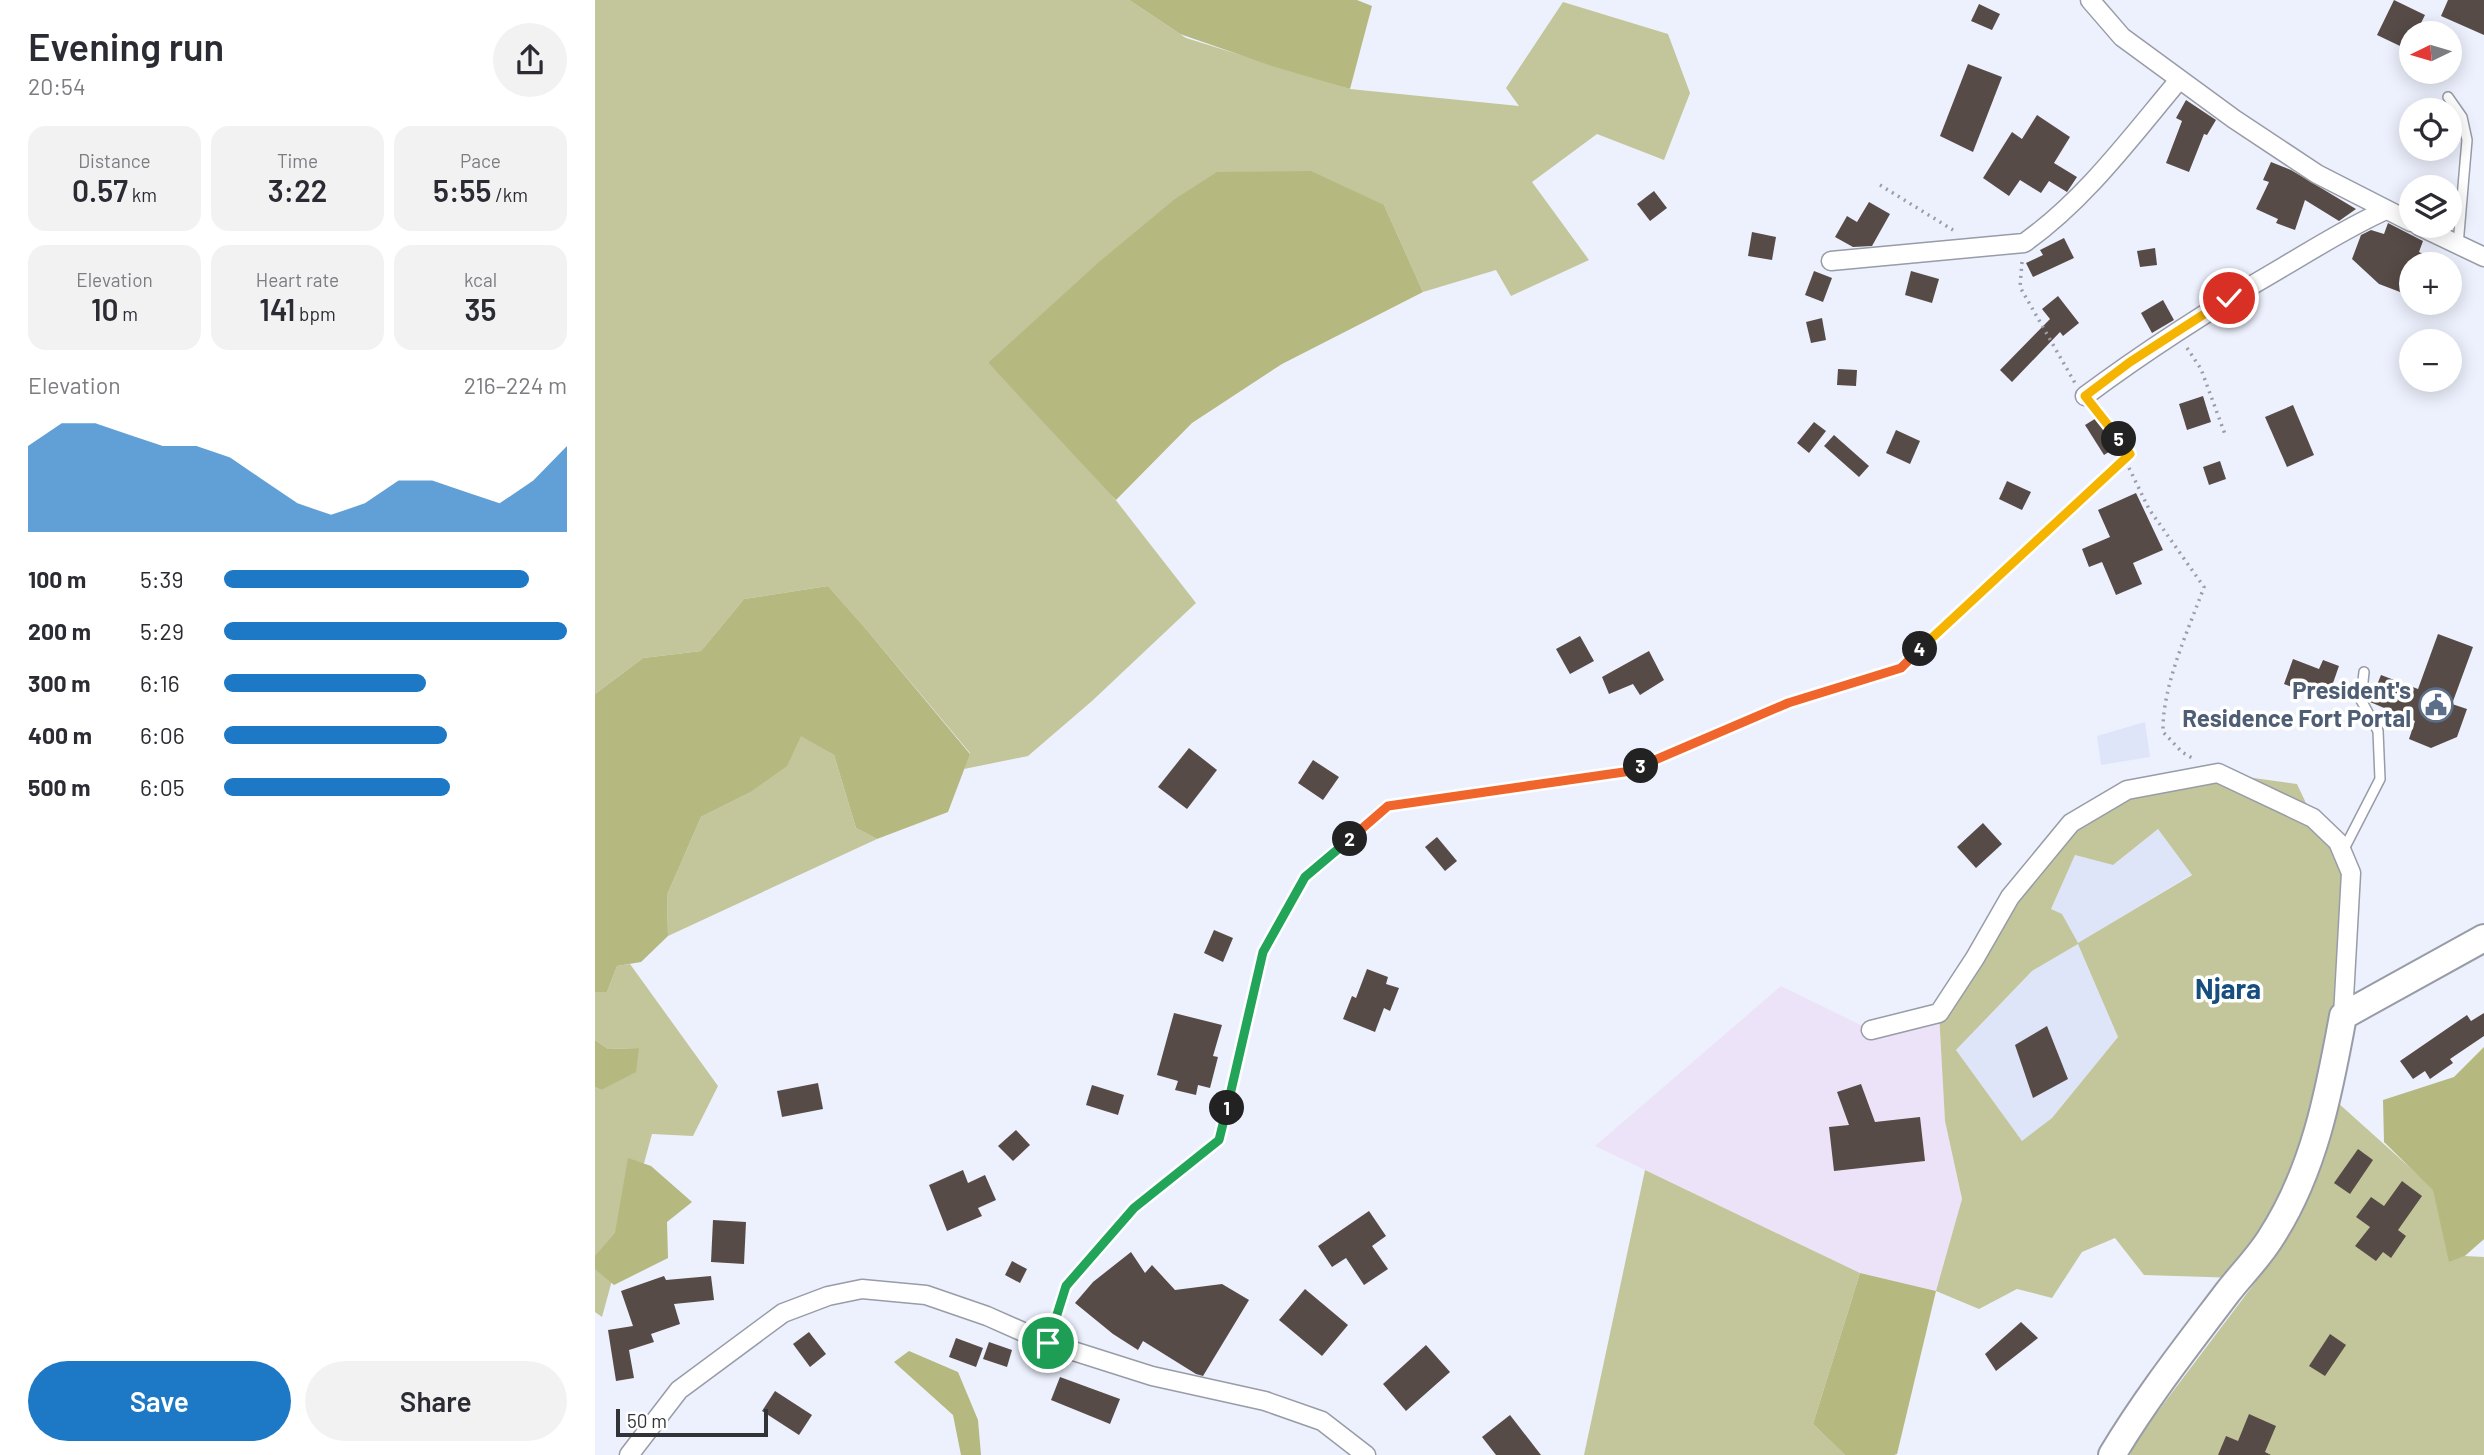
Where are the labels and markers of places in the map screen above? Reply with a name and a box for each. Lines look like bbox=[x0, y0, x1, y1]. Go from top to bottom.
pin bbox=[2199, 268, 2259, 328]
pin: 5 bbox=[2101, 422, 2137, 457]
pin: 4 bbox=[1903, 632, 1937, 666]
place label: President's Residence Fort Portal bbox=[2182, 675, 2411, 732]
public building icon: President's Residence Fort Portal bbox=[2417, 686, 2455, 724]
pin: 3 bbox=[1623, 748, 1659, 784]
pin: 2 bbox=[1333, 822, 1367, 856]
pin: 1 bbox=[1209, 1090, 1245, 1126]
pin bbox=[1018, 1313, 1078, 1373]

